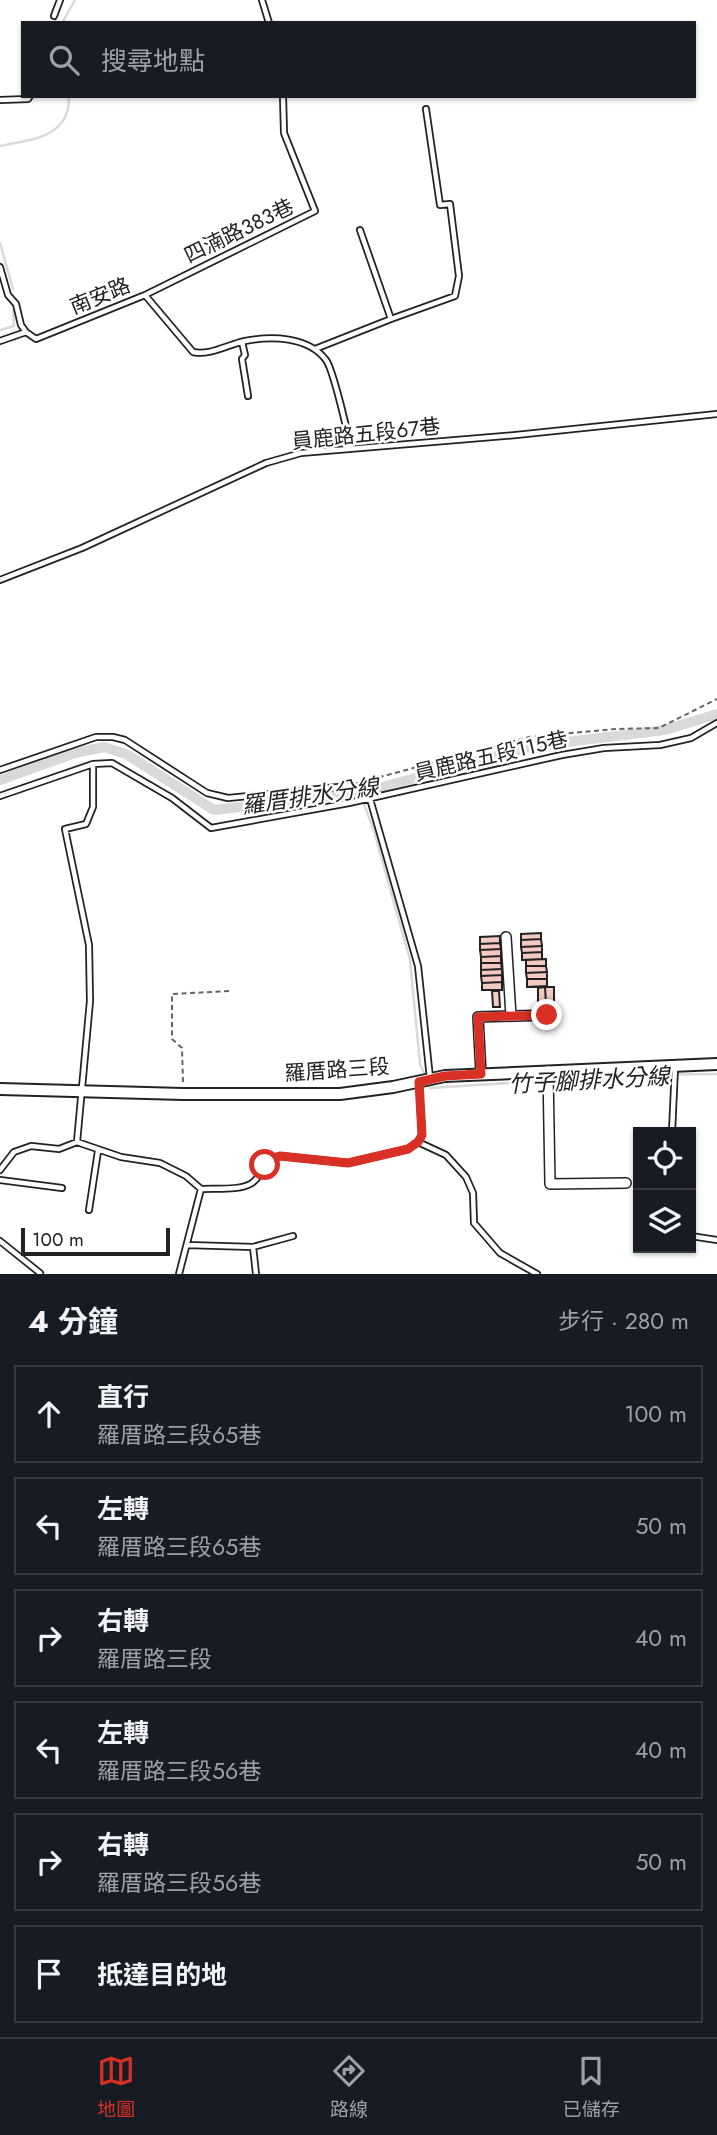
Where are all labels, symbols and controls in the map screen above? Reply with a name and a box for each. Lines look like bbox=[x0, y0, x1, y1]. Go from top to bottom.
search box bbox=[21, 21, 696, 98]
icon: search bbox=[45, 41, 83, 79]
text: 搜尋地點 bbox=[101, 42, 205, 80]
street label: 四湳路383巷 bbox=[179, 192, 299, 270]
street label: 南安路 bbox=[65, 270, 135, 322]
street label: 員鹿路五段67巷 bbox=[290, 411, 442, 457]
street label: 員鹿路五段115巷 bbox=[411, 724, 571, 788]
water label: 羅厝排水分線 bbox=[239, 769, 384, 822]
route end bbox=[531, 999, 562, 1030]
street label: 羅厝路三段 bbox=[284, 1051, 390, 1089]
water label: 竹子腳排水分線 bbox=[508, 1059, 673, 1101]
map controls bbox=[633, 1127, 696, 1253]
button: locate bbox=[633, 1127, 696, 1190]
route start bbox=[249, 1149, 280, 1180]
button: layers bbox=[633, 1190, 696, 1253]
scale bar bbox=[21, 1225, 170, 1257]
text: 100 m bbox=[32, 1226, 84, 1253]
text: 4 分鐘 bbox=[28, 1300, 118, 1343]
text: 步行 · 280 m bbox=[558, 1304, 689, 1338]
text: 直行 bbox=[97, 1378, 149, 1416]
icon: ahead bbox=[30, 1395, 68, 1433]
text: 100 m bbox=[624, 1397, 687, 1431]
text: 羅厝路三段65巷 bbox=[97, 1418, 261, 1452]
text: 左轉 bbox=[97, 1490, 149, 1528]
icon: left bbox=[30, 1507, 68, 1545]
text: 50 m bbox=[635, 1509, 687, 1543]
text: 羅厝路三段65巷 bbox=[97, 1530, 261, 1564]
text: 右轉 bbox=[97, 1602, 149, 1640]
icon: right bbox=[30, 1619, 68, 1657]
text: 40 m bbox=[635, 1621, 687, 1655]
text: 羅厝路三段 bbox=[97, 1642, 212, 1676]
text: 左轉 bbox=[97, 1714, 149, 1752]
icon: left bbox=[30, 1731, 68, 1769]
text: 40 m bbox=[635, 1733, 687, 1767]
text: 羅厝路三段56巷 bbox=[97, 1754, 261, 1788]
text: 右轉 bbox=[97, 1826, 149, 1864]
icon: right bbox=[30, 1843, 68, 1881]
text: 50 m bbox=[635, 1845, 687, 1879]
text: 羅厝路三段56巷 bbox=[97, 1866, 261, 1900]
icon: arrive bbox=[30, 1955, 68, 1993]
text: 抵達目的地 bbox=[97, 1956, 227, 1994]
tab: 地圖 bbox=[97, 2052, 135, 2123]
tab: 路線 bbox=[330, 2052, 368, 2123]
tab: 已儲存 bbox=[563, 2052, 620, 2123]

